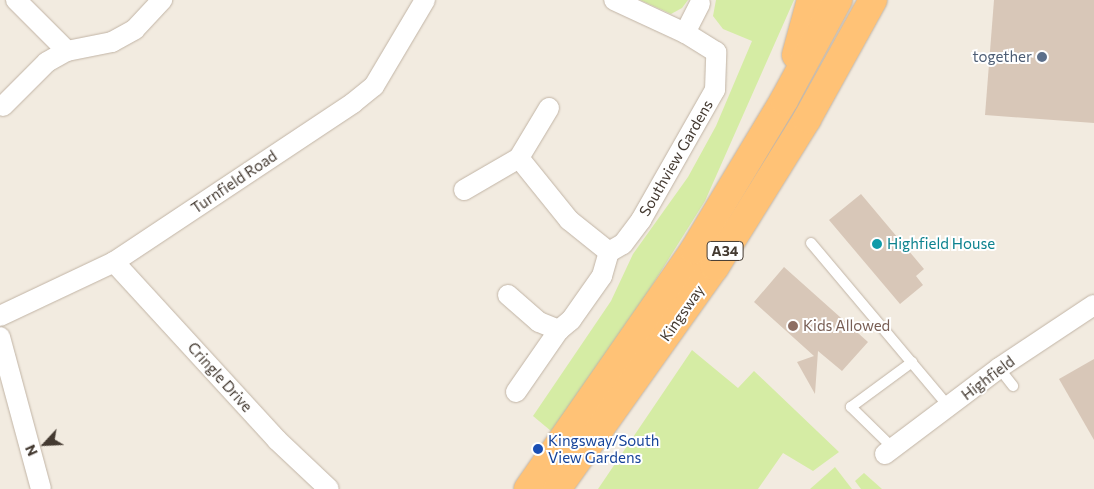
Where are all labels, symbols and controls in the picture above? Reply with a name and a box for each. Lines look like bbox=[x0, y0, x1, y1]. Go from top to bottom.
place label: together bbox=[973, 48, 1032, 66]
marker: together bbox=[1036, 51, 1048, 63]
street label: Southview Gardens bbox=[635, 97, 717, 219]
street label: Turnfield Road bbox=[188, 147, 280, 217]
place label: Highfield House bbox=[887, 235, 995, 253]
marker: Highfield House bbox=[871, 238, 883, 250]
road number: A34 bbox=[706, 240, 744, 262]
street label: Kingsway bbox=[656, 281, 708, 345]
place label: Kids Allowed bbox=[803, 317, 890, 335]
marker: Kids Allowed bbox=[787, 320, 799, 332]
street label: Cringle Drive bbox=[184, 338, 256, 416]
street label: Highfield bbox=[958, 352, 1018, 404]
north arrow bbox=[20, 419, 70, 469]
place label: Kingsway/South View Gardens bbox=[548, 431, 659, 466]
text: N bbox=[21, 442, 41, 459]
marker: Kingsway/South View Gardens bbox=[532, 443, 544, 455]

